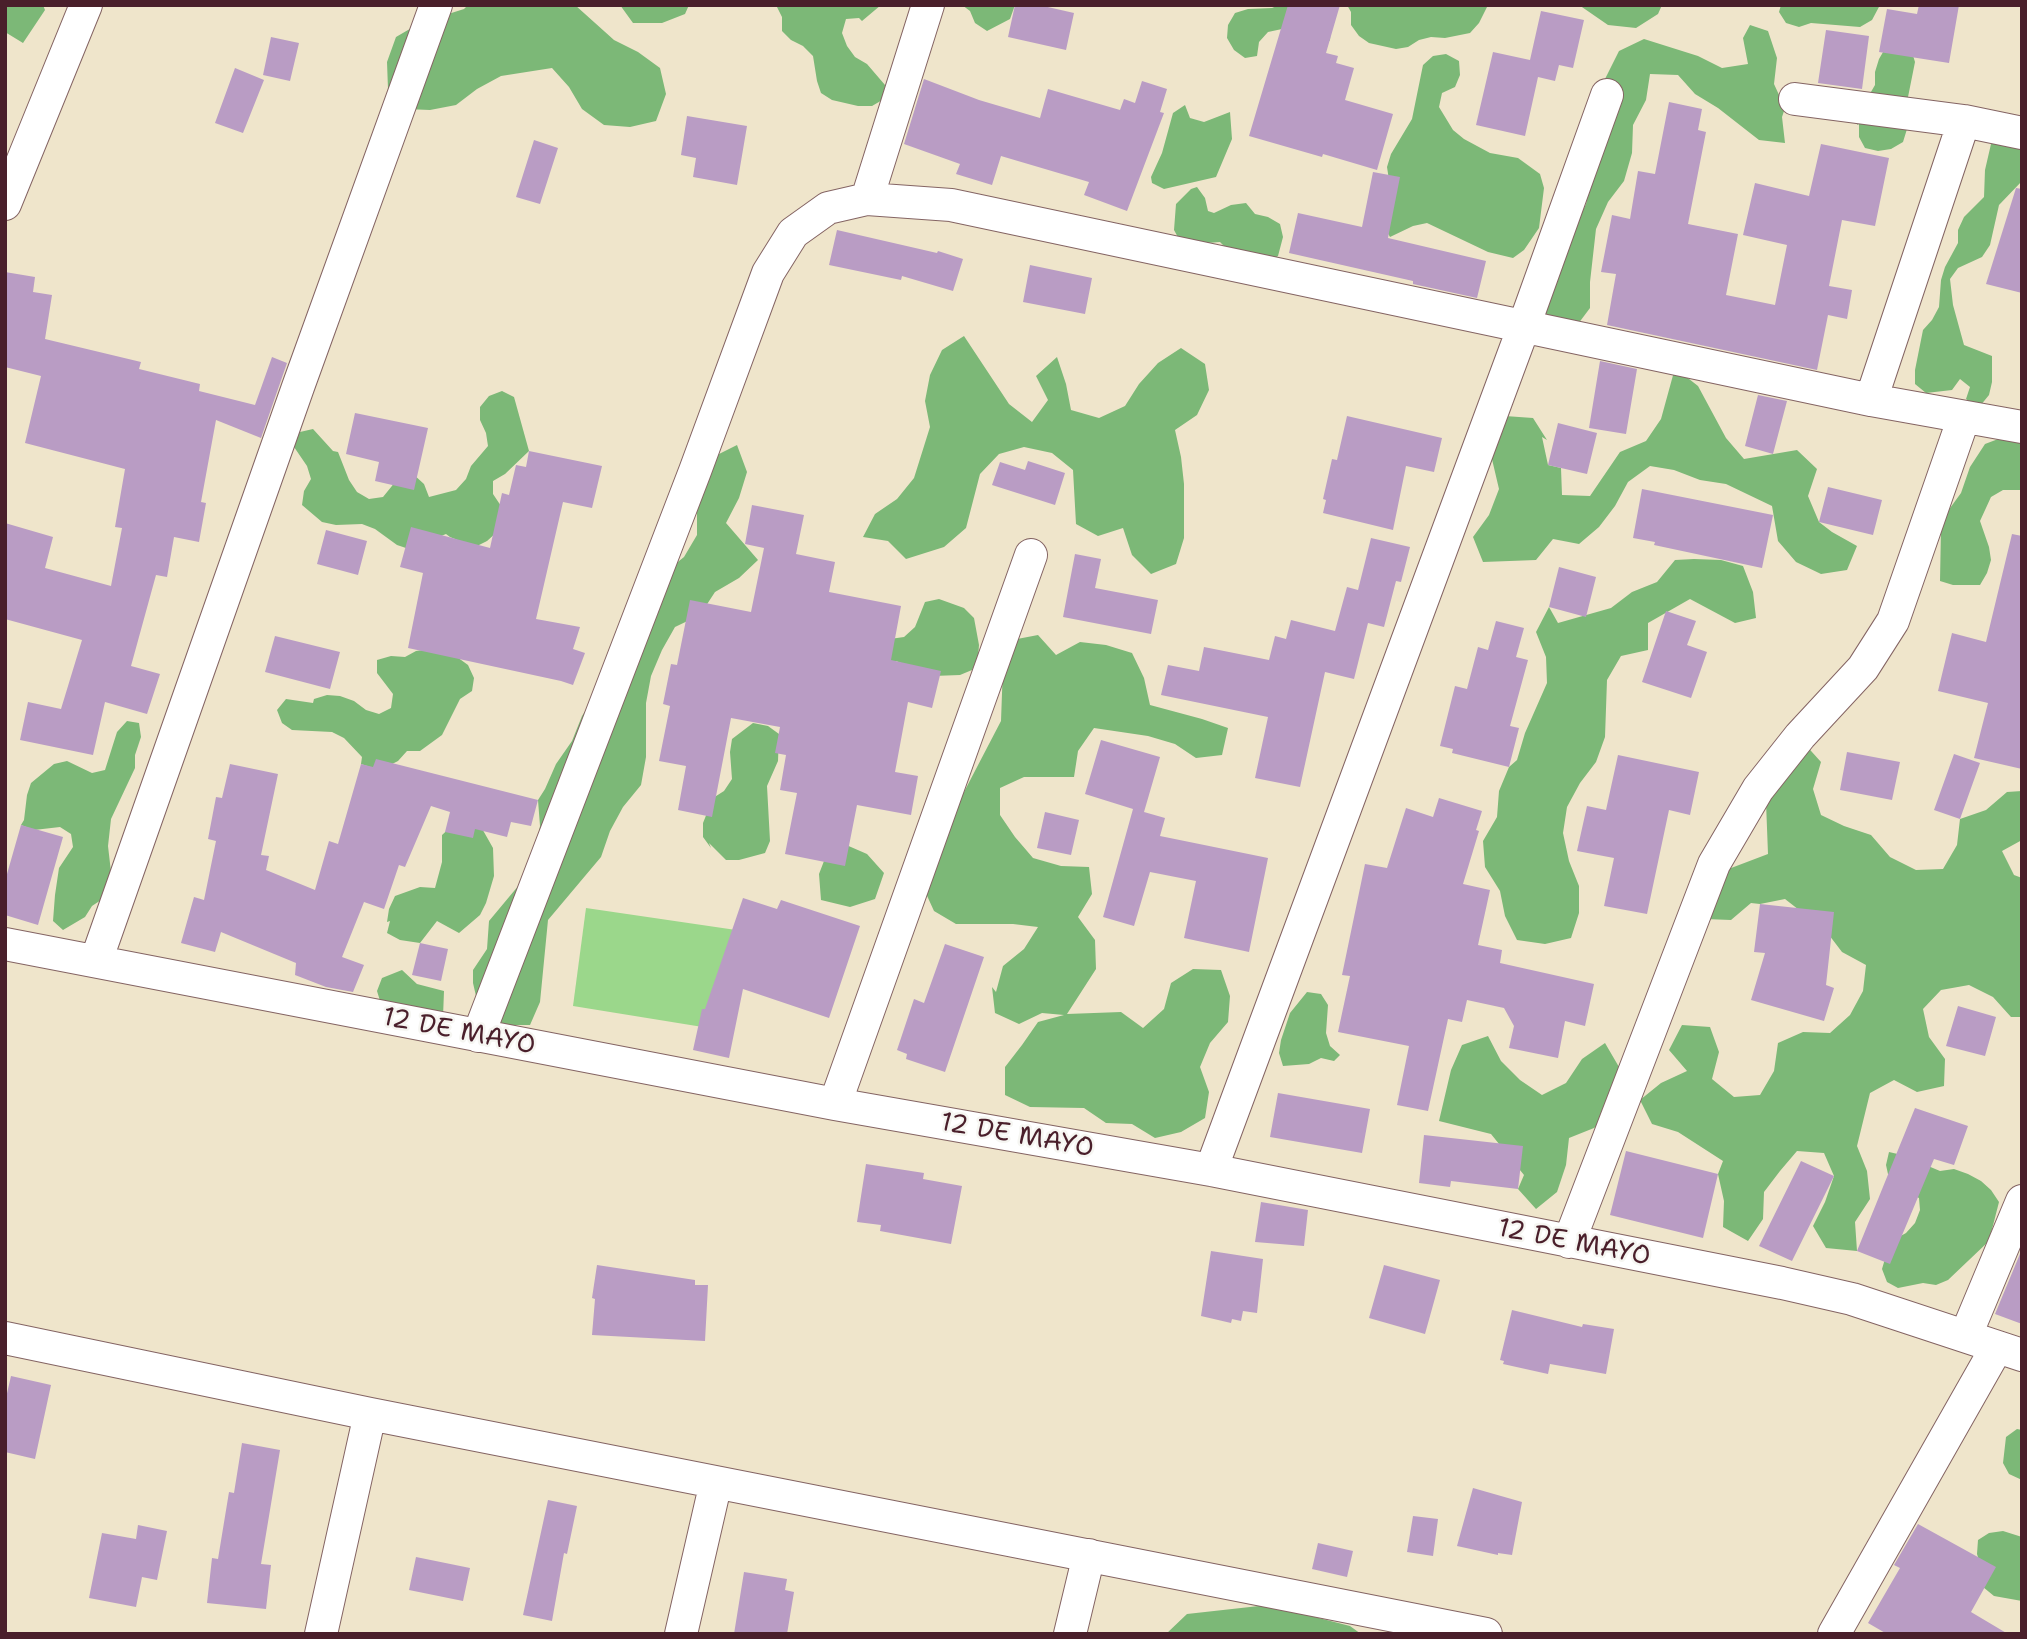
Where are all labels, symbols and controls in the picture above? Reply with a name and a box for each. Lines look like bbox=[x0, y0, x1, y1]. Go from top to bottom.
street label: 12 DE MAYO bbox=[380, 1002, 538, 1062]
street label: 12 DE MAYO bbox=[938, 1107, 1096, 1165]
street label: 12 DE MAYO bbox=[1495, 1213, 1653, 1273]

